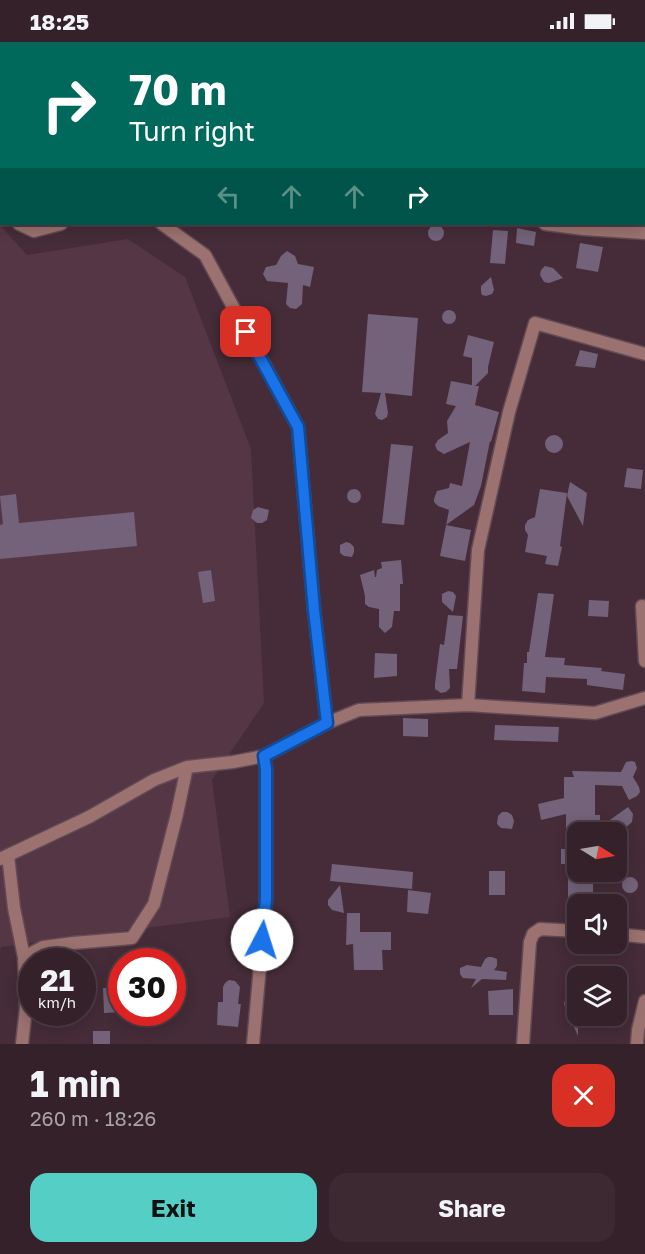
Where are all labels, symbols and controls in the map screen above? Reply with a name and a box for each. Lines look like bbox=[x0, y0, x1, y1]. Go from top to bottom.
text: 18:25 bbox=[30, 8, 89, 35]
text: 70 m bbox=[129, 64, 226, 114]
icon: right bbox=[30, 66, 108, 144]
text: Turn right bbox=[129, 115, 255, 147]
icon: left bbox=[212, 180, 245, 213]
icon: ahead bbox=[275, 180, 308, 213]
icon: ahead bbox=[338, 180, 371, 213]
icon: right bbox=[401, 180, 434, 213]
pin bbox=[220, 306, 271, 357]
icon: arrive bbox=[229, 315, 262, 348]
north arrow bbox=[567, 822, 627, 882]
map controls bbox=[567, 822, 627, 1026]
button: sound bbox=[567, 894, 627, 954]
position arrow bbox=[230, 908, 294, 972]
speed limit sign: 30 bbox=[108, 948, 186, 1026]
text: 21 bbox=[40, 962, 74, 998]
button: layers bbox=[567, 966, 627, 1026]
text: km/h bbox=[38, 993, 76, 1011]
text: 1 min bbox=[30, 1062, 121, 1105]
button: close bbox=[552, 1064, 615, 1127]
text: 260 m · 18:26 bbox=[30, 1106, 156, 1130]
button: Exit bbox=[30, 1173, 317, 1242]
button: Share bbox=[329, 1173, 615, 1242]

